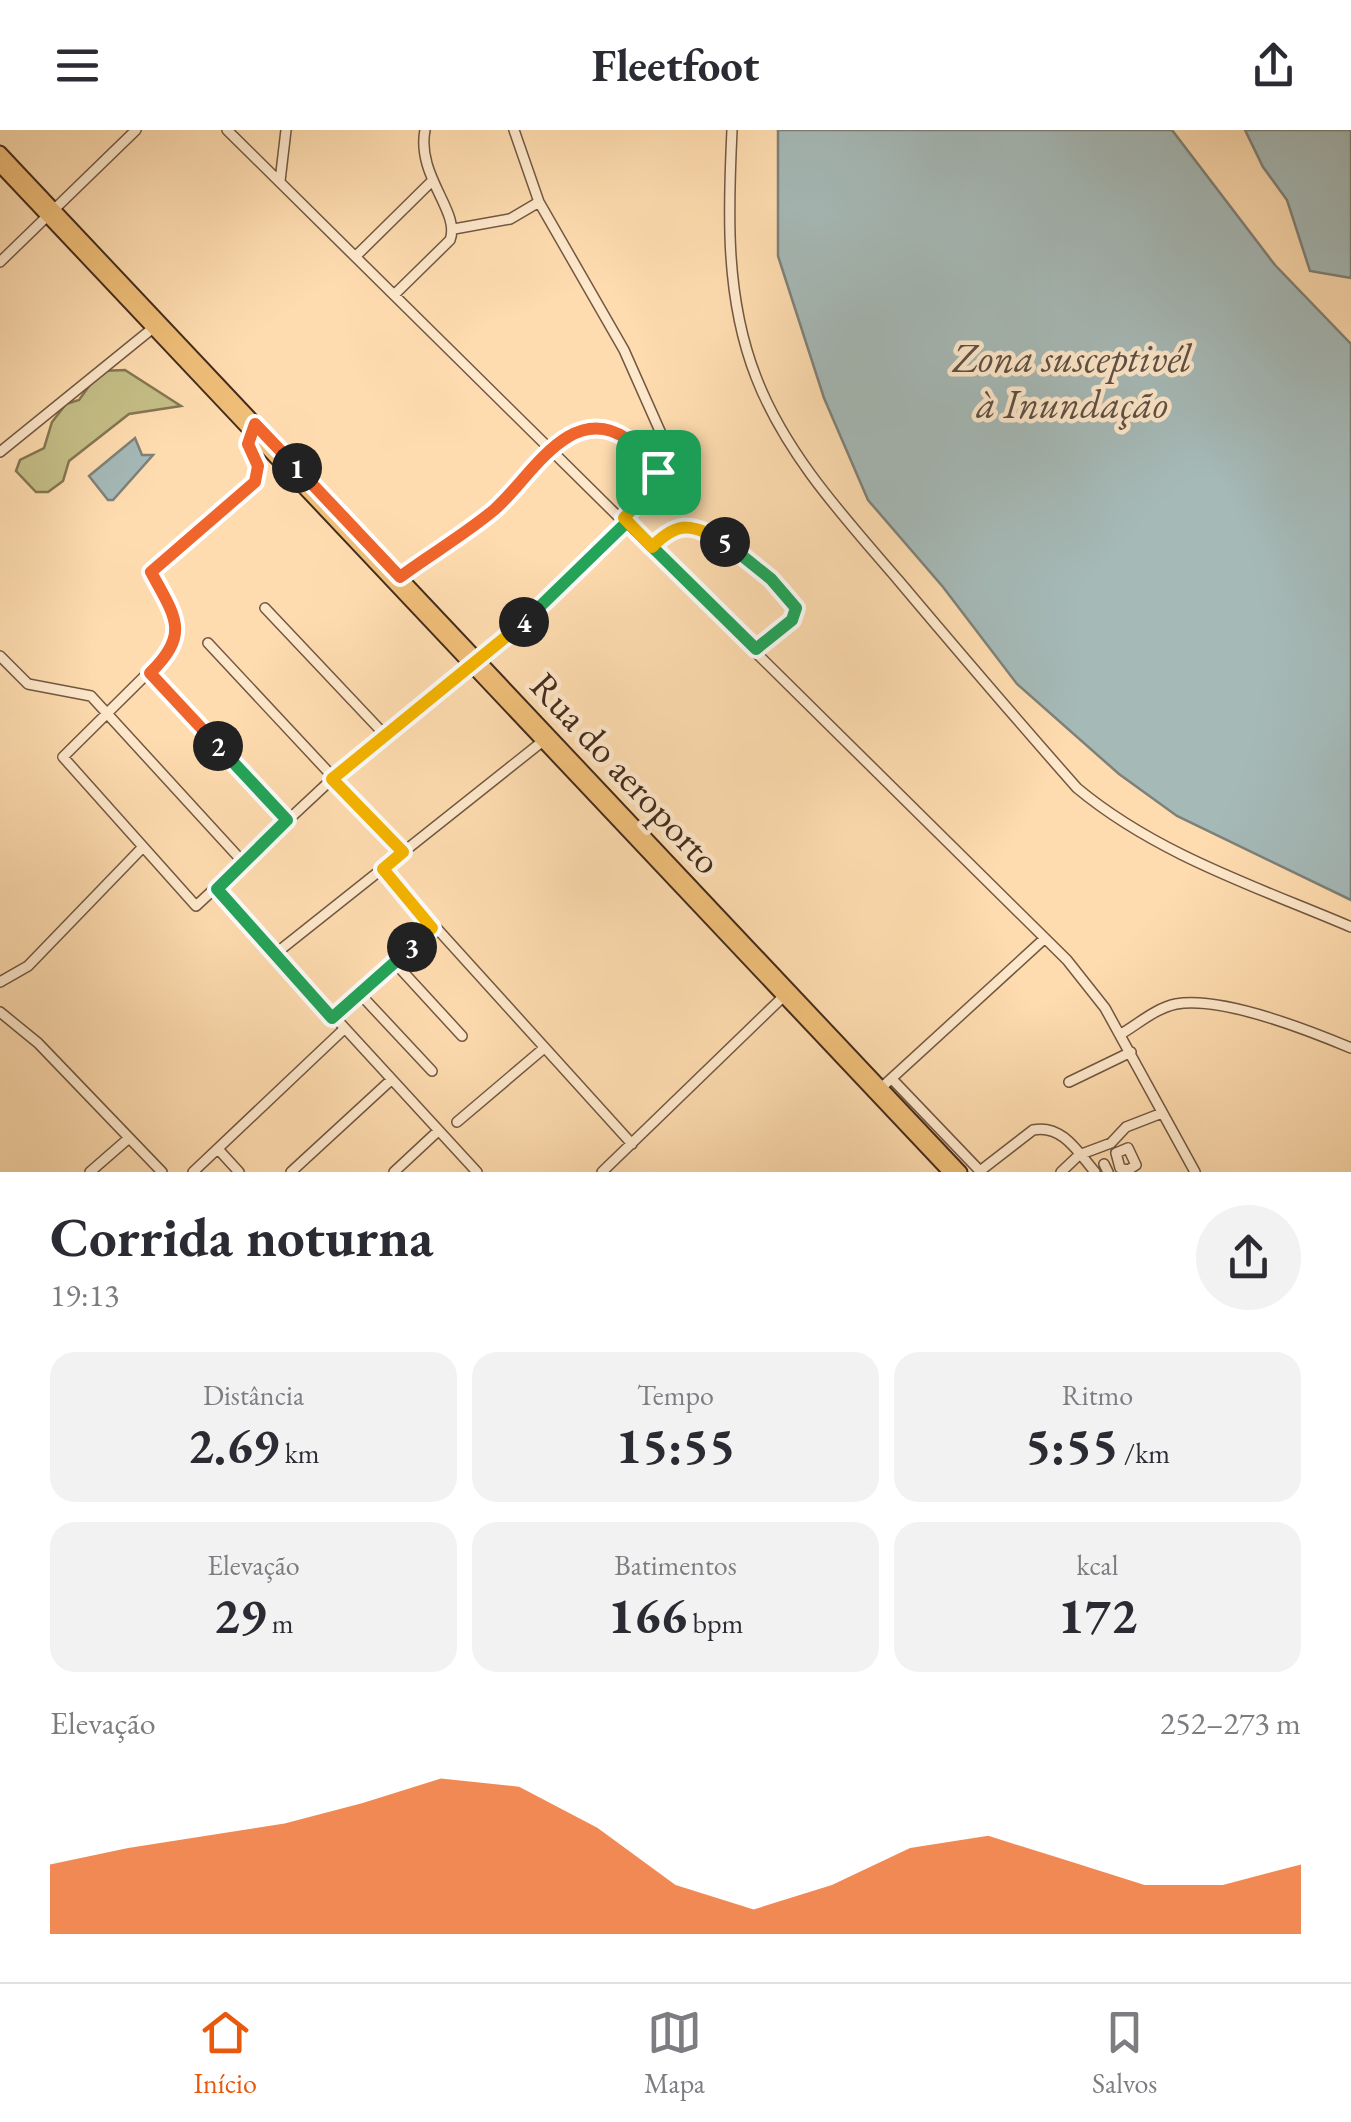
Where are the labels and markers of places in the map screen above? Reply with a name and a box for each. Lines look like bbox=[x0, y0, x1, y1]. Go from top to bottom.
pin bbox=[616, 430, 701, 515]
pin: 1 bbox=[272, 443, 322, 493]
pin: 5 bbox=[700, 517, 750, 567]
pin: 4 bbox=[499, 597, 549, 647]
pin: 2 bbox=[193, 721, 243, 771]
pin: 3 bbox=[387, 922, 437, 972]

